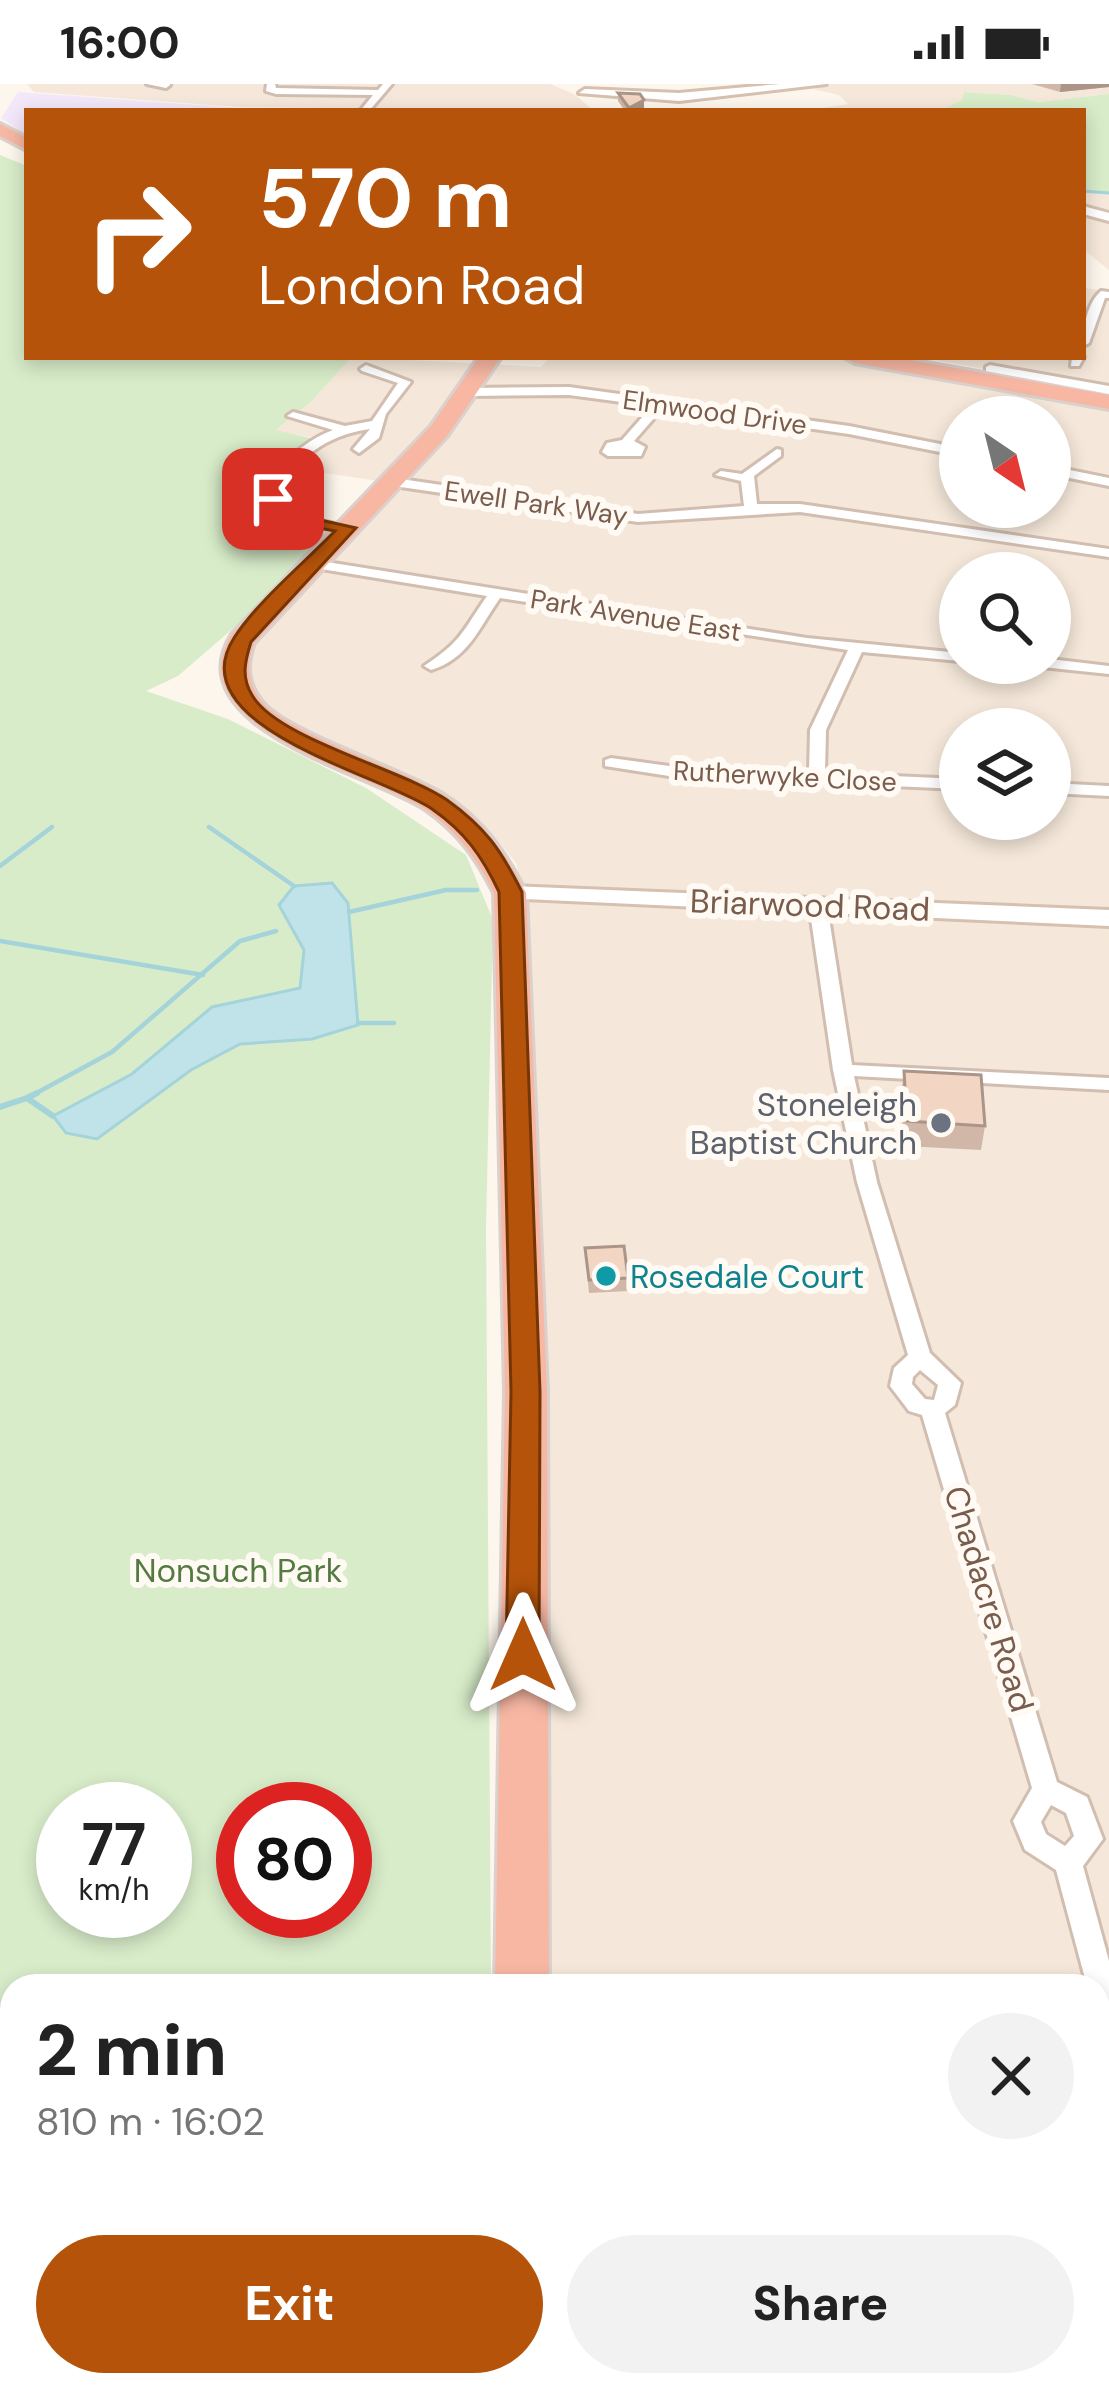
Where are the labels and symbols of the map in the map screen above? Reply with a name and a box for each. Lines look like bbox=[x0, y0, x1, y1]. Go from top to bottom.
street label: Elmwood Drive bbox=[621, 382, 809, 442]
north arrow bbox=[939, 396, 1071, 528]
pin bbox=[222, 448, 324, 550]
street label: Ewell Park Way bbox=[442, 473, 630, 533]
street label: Park Avenue East bbox=[528, 581, 744, 649]
street label: Rutherwyke Close bbox=[672, 753, 898, 799]
street label: Briarwood Road bbox=[689, 879, 931, 931]
place label: Stoneleigh Baptist Church bbox=[690, 1083, 917, 1164]
marker: Stoneleigh Baptist Church bbox=[928, 1110, 954, 1136]
place label: Rosedale Court bbox=[630, 1255, 864, 1298]
marker: Rosedale Court bbox=[593, 1263, 619, 1289]
street label: Chadacre Road bbox=[934, 1481, 1044, 1717]
park label: Nonsuch Park bbox=[134, 1549, 343, 1592]
position arrow bbox=[460, 1592, 586, 1718]
speed limit sign: 80 bbox=[216, 1782, 372, 1938]

